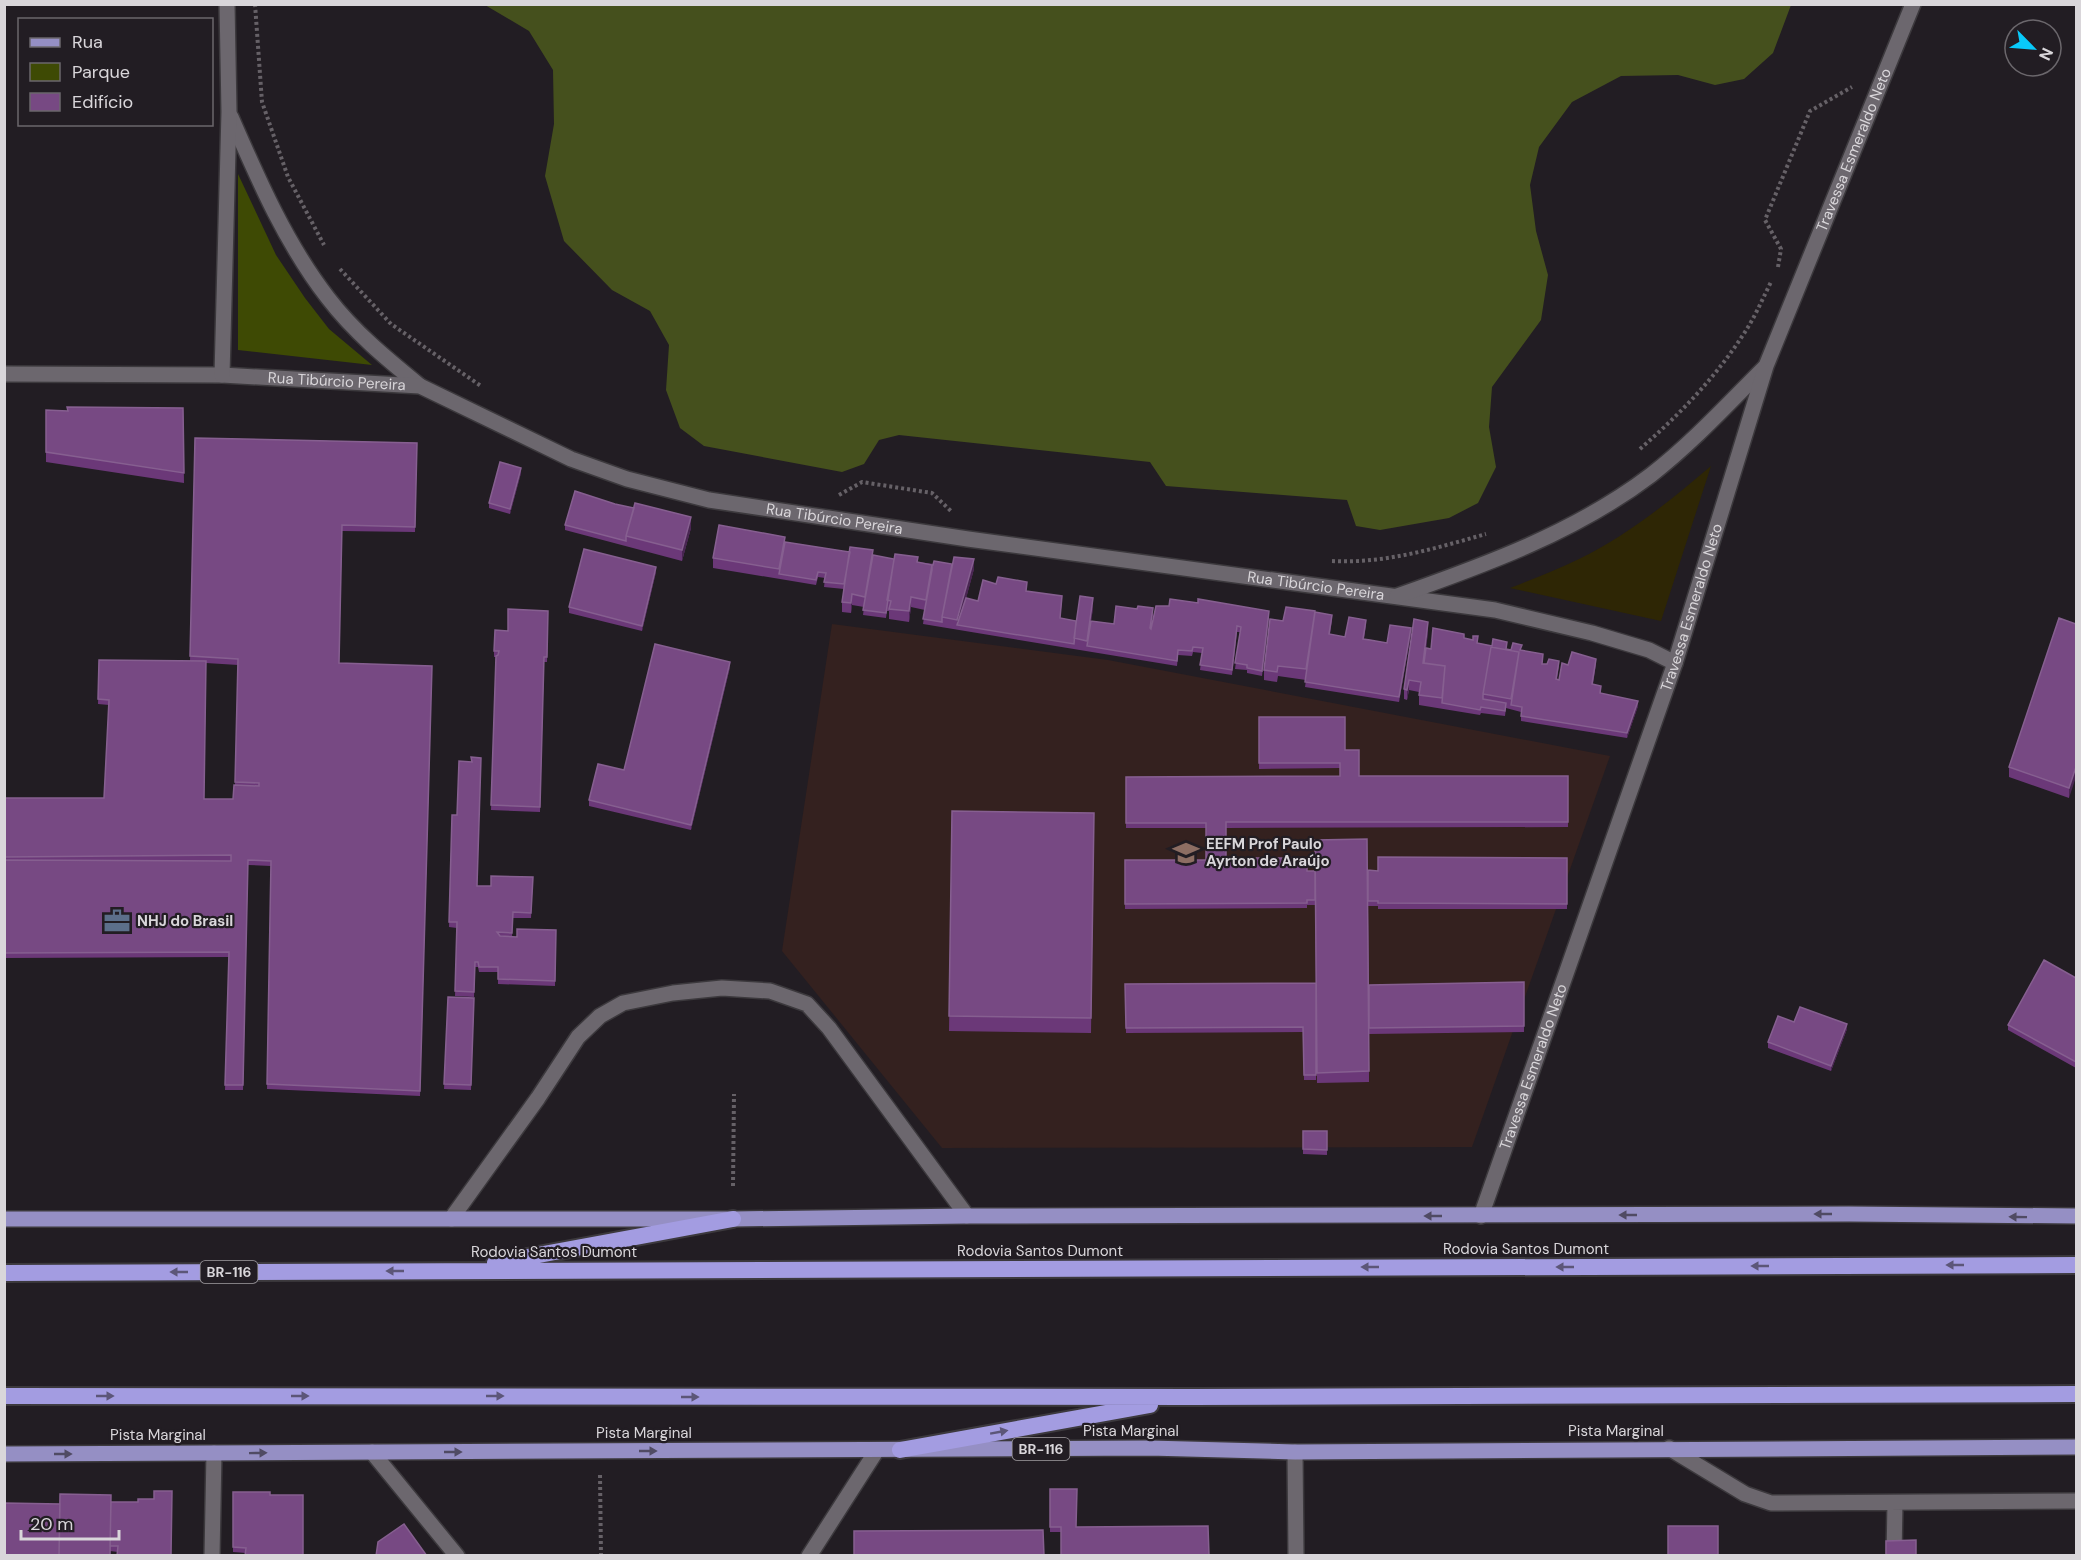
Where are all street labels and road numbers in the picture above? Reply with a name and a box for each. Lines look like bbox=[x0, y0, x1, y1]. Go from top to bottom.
street label: Travessa Esmeraldo Neto bbox=[1812, 65, 1896, 235]
street label: Rua Tibúrcio Pereira bbox=[267, 368, 406, 395]
street label: Rua Tibúrcio Pereira bbox=[765, 499, 904, 539]
street label: Travessa Esmeraldo Neto bbox=[1656, 521, 1727, 694]
street label: Rua Tibúrcio Pereira bbox=[1246, 567, 1386, 605]
street label: Travessa Esmeraldo Neto bbox=[1495, 981, 1572, 1153]
street label: Rodovia Santos Dumont bbox=[1443, 1239, 1609, 1259]
street label: Rodovia Santos Dumont bbox=[957, 1241, 1123, 1261]
street label: Rodovia Santos Dumont bbox=[471, 1242, 637, 1262]
road number: BR-116 bbox=[200, 1261, 258, 1283]
street label: Pista Marginal bbox=[1083, 1421, 1179, 1441]
street label: Pista Marginal bbox=[1568, 1421, 1664, 1441]
street label: Pista Marginal bbox=[596, 1423, 692, 1443]
street label: Pista Marginal bbox=[110, 1425, 206, 1445]
road number: BR-116 bbox=[1012, 1438, 1070, 1460]

